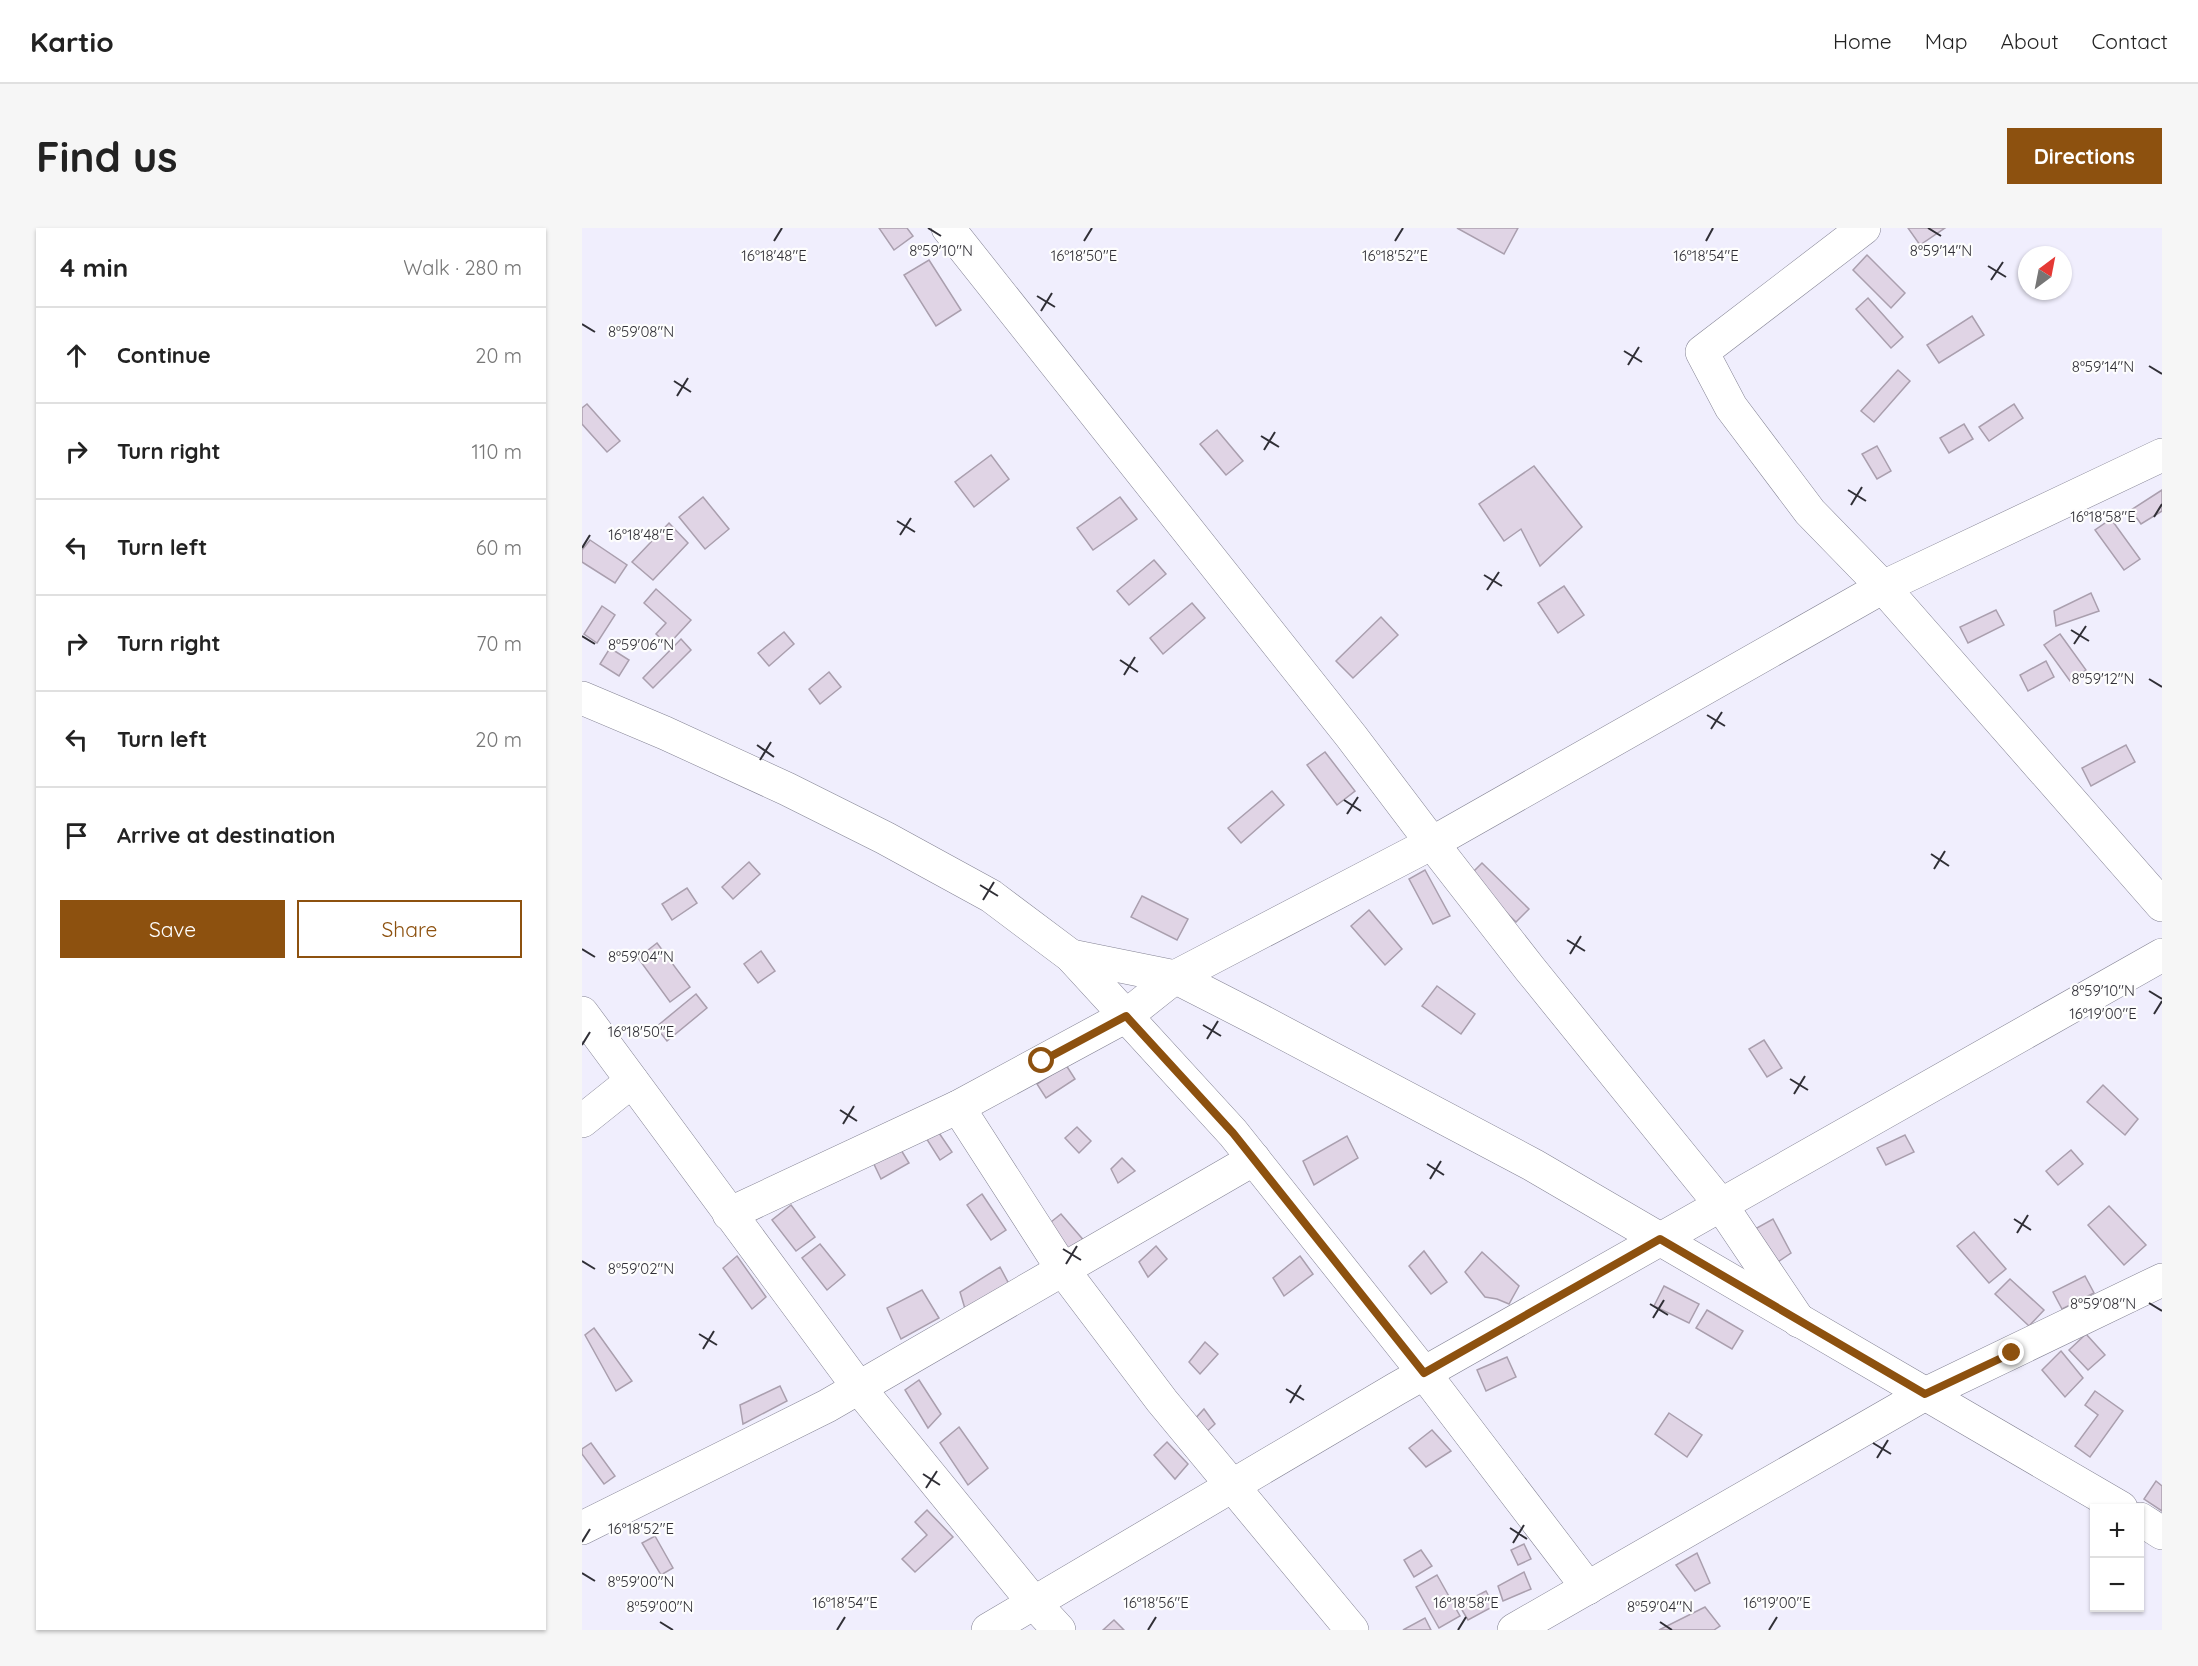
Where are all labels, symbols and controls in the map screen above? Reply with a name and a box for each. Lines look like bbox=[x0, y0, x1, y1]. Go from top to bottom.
text: Kartio bbox=[30, 24, 114, 59]
text: Home bbox=[1833, 28, 1892, 54]
text: Map bbox=[1925, 28, 1968, 54]
text: About bbox=[2001, 28, 2059, 54]
text: Contact bbox=[2092, 28, 2168, 54]
button: Directions bbox=[2007, 128, 2162, 184]
text: Find us bbox=[36, 130, 178, 183]
text: 8°59'10"N bbox=[909, 241, 973, 260]
text: 8°59'14"N bbox=[1910, 241, 1972, 260]
text: 16°18'48"E bbox=[741, 246, 807, 265]
text: 16°18'50"E bbox=[1051, 246, 1117, 265]
text: 16°18'52"E bbox=[1362, 246, 1428, 265]
text: 16°18'54"E bbox=[1673, 246, 1739, 265]
north arrow bbox=[2018, 246, 2072, 300]
text: 4 min bbox=[60, 251, 128, 284]
text: Walk · 280 m bbox=[403, 255, 522, 280]
text: 8°59'08"N bbox=[608, 322, 674, 341]
icon: ahead bbox=[60, 339, 93, 372]
text: Continue bbox=[117, 341, 211, 369]
text: 20 m bbox=[475, 343, 522, 368]
text: 8°59'14"N bbox=[2072, 357, 2134, 376]
icon: right bbox=[60, 435, 93, 468]
text: Turn right bbox=[117, 437, 221, 465]
text: 110 m bbox=[472, 439, 522, 464]
text: 16°18'58"E bbox=[2070, 507, 2136, 526]
text: 16°18'48"E bbox=[608, 525, 674, 544]
icon: left bbox=[60, 531, 93, 564]
text: Turn left bbox=[117, 533, 207, 561]
text: 60 m bbox=[476, 535, 522, 560]
icon: right bbox=[60, 627, 93, 660]
text: Turn right bbox=[117, 629, 221, 657]
text: 70 m bbox=[476, 631, 522, 656]
text: 8°59'06"N bbox=[608, 635, 674, 654]
text: 8°59'12"N bbox=[2071, 669, 2135, 688]
icon: left bbox=[60, 723, 93, 756]
text: Turn left bbox=[117, 725, 207, 753]
text: 20 m bbox=[475, 727, 522, 752]
icon: arrive bbox=[60, 819, 93, 852]
text: Arrive at destination bbox=[117, 821, 335, 849]
button: Save bbox=[60, 900, 285, 958]
button: Share bbox=[297, 900, 522, 958]
text: 8°59'04"N bbox=[608, 947, 674, 966]
text: 8°59'10"N bbox=[2071, 981, 2135, 1000]
text: 16°19'00"E bbox=[2069, 1004, 2137, 1023]
text: 16°18'50"E bbox=[608, 1022, 674, 1041]
route start bbox=[1028, 1047, 1054, 1073]
text: 8°59'02"N bbox=[608, 1259, 674, 1278]
text: 8°59'08"N bbox=[2070, 1294, 2136, 1313]
route end bbox=[1998, 1339, 2024, 1365]
map controls bbox=[2090, 1504, 2144, 1612]
button: + bbox=[2090, 1504, 2144, 1558]
text: 16°18'52"E bbox=[608, 1519, 674, 1538]
button: − bbox=[2090, 1558, 2144, 1612]
text: 8°59'00"N bbox=[607, 1572, 675, 1591]
text: 16°18'54"E bbox=[812, 1593, 878, 1612]
text: 16°18'56"E bbox=[1123, 1593, 1189, 1612]
text: 16°18'58"E bbox=[1433, 1593, 1499, 1612]
text: 16°19'00"E bbox=[1743, 1593, 1811, 1612]
text: 8°59'00"N bbox=[626, 1597, 694, 1616]
text: 8°59'04"N bbox=[1627, 1597, 1693, 1616]

